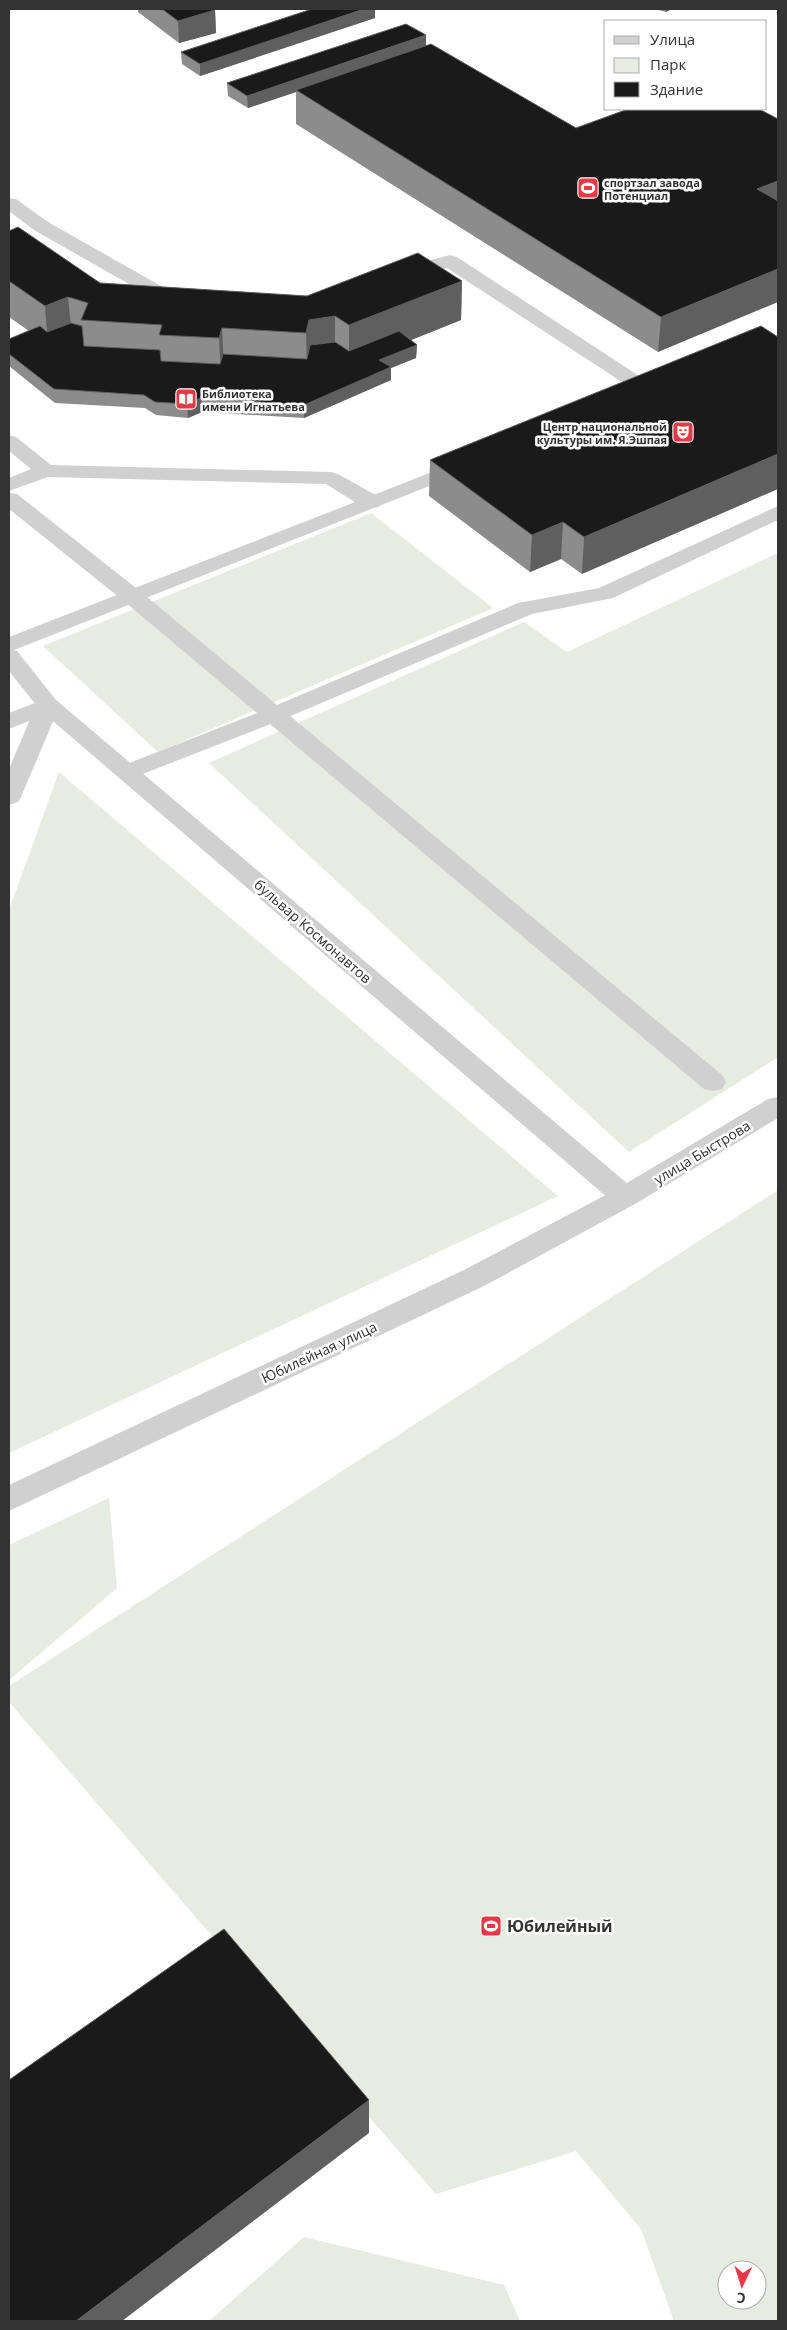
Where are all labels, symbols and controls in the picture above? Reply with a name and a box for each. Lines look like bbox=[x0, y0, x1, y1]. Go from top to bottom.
legend bbox=[604, 20, 767, 110]
text: Улица bbox=[650, 29, 695, 49]
text: Парк bbox=[650, 54, 686, 74]
text: Здание bbox=[650, 79, 703, 99]
place label: спортзал завода Потенциал bbox=[604, 175, 700, 203]
sports icon: спортзал завода Потенциал bbox=[576, 176, 600, 200]
place label: Библиотека имени Игнатьева bbox=[202, 386, 305, 414]
library icon: Библиотека имени Игнатьева bbox=[174, 387, 198, 411]
place label: Центр национальной культуры им. Я.Эшпая bbox=[537, 419, 667, 447]
theatre icon: Центр национальной культуры им. Я.Эшпая bbox=[671, 420, 695, 444]
street label: бульвар Космонавтов bbox=[250, 875, 376, 987]
street label: улица Быстрова bbox=[650, 1116, 754, 1188]
street label: Юбилейная улица bbox=[258, 1317, 380, 1387]
sports icon: Юбилейный bbox=[479, 1914, 503, 1938]
place label: Юбилейный bbox=[507, 1915, 613, 1937]
north arrow bbox=[717, 2260, 767, 2310]
text: С bbox=[736, 2289, 746, 2308]

